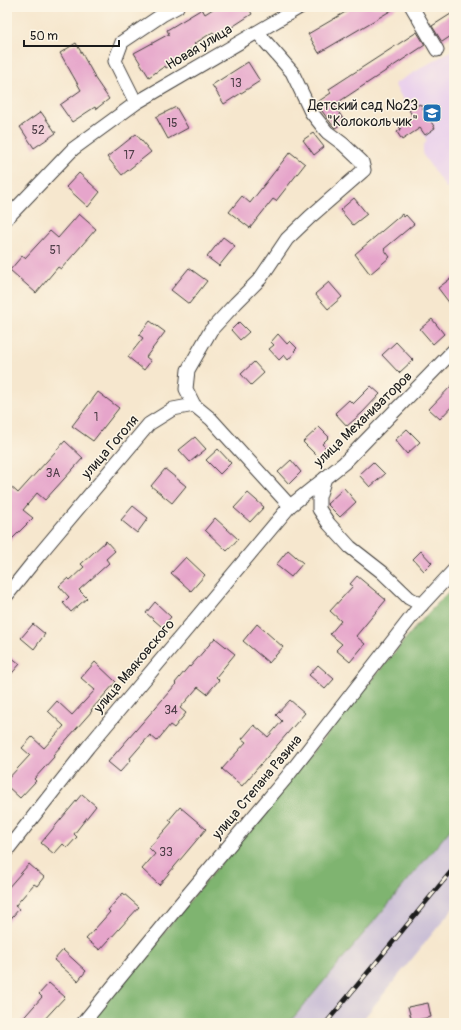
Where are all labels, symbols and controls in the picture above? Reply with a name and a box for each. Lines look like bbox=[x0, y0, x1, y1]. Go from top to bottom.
street label: Новая улица bbox=[163, 21, 235, 73]
scale bar bbox=[24, 22, 119, 48]
text: 50 m bbox=[30, 29, 58, 44]
house number: 13 bbox=[230, 76, 242, 91]
place label: Детский сад №23 "Колокольчик" bbox=[307, 97, 418, 130]
school or university icon: Детский сад №23 "Колокольчик" bbox=[421, 102, 443, 124]
house number: 15 bbox=[166, 116, 178, 131]
house number: 52 bbox=[31, 123, 45, 138]
house number: 17 bbox=[123, 148, 135, 163]
house number: 51 bbox=[49, 243, 61, 258]
street label: улица Механизаторов bbox=[309, 368, 416, 471]
house number: 1 bbox=[94, 410, 98, 425]
street label: улица Гоголя bbox=[77, 412, 142, 483]
house number: 3А bbox=[46, 466, 60, 481]
street label: улица Маяковского bbox=[89, 615, 178, 717]
house number: 34 bbox=[164, 703, 178, 718]
street label: улица Степана Разина bbox=[208, 732, 305, 843]
house number: 33 bbox=[159, 845, 173, 860]

